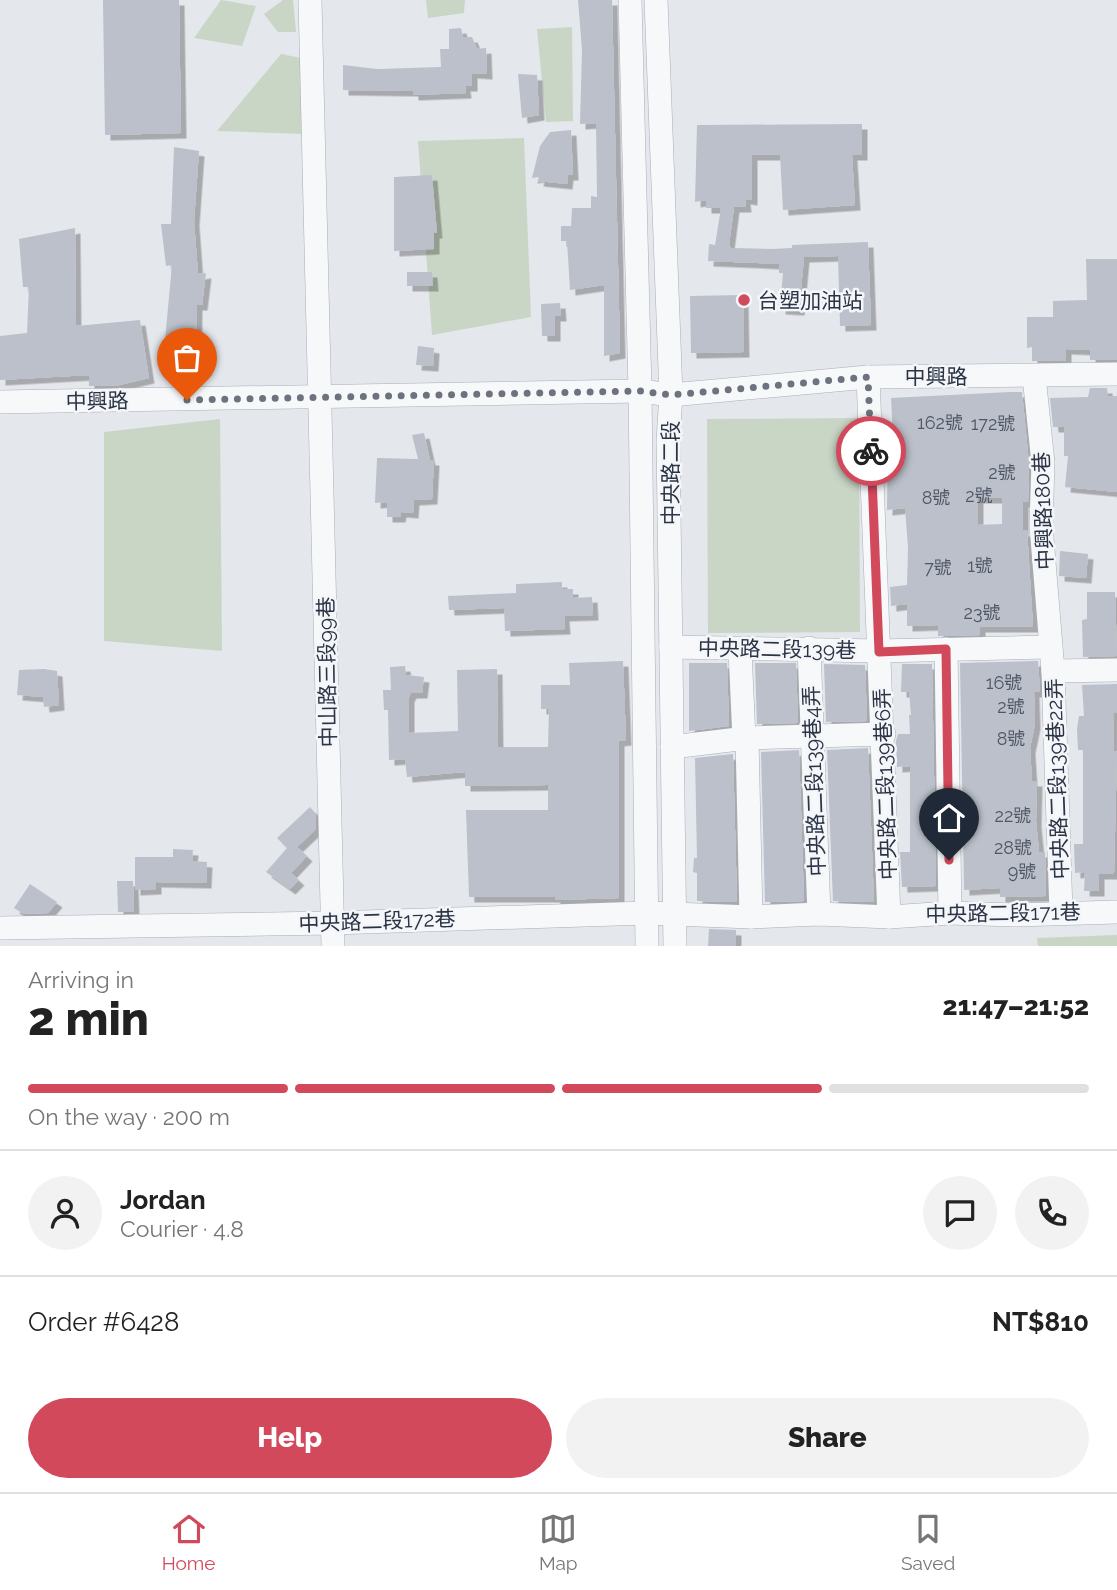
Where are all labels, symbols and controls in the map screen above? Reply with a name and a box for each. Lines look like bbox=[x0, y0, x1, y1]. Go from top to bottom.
place label: 台塑加油站 bbox=[758, 288, 863, 313]
marker: 台塑加油站 bbox=[736, 292, 752, 308]
pin bbox=[157, 328, 217, 400]
icon: bag bbox=[168, 339, 206, 377]
street label: 中興路 bbox=[905, 364, 968, 389]
street label: 中興路 bbox=[65, 388, 129, 414]
house number: 162號 bbox=[917, 412, 963, 433]
house number: 172號 bbox=[971, 413, 1015, 434]
courier bbox=[836, 416, 906, 486]
street label: 中央路二段 bbox=[658, 421, 683, 526]
icon: bike bbox=[852, 432, 890, 470]
street label: 中興路180巷 bbox=[1028, 451, 1058, 571]
house number: 2號 bbox=[988, 462, 1016, 483]
house number: 2號 bbox=[965, 485, 993, 506]
house number: 8號 bbox=[922, 487, 950, 508]
house number: 1號 bbox=[967, 555, 993, 576]
house number: 7號 bbox=[924, 557, 952, 578]
street label: 中山路三段99巷 bbox=[313, 596, 341, 748]
house number: 23號 bbox=[964, 602, 1001, 623]
street label: 中央路二段139巷 bbox=[698, 635, 856, 663]
house number: 16號 bbox=[986, 672, 1022, 693]
street label: 中央路二段139巷22弄 bbox=[1041, 678, 1073, 880]
street label: 中央路二段139巷4弄 bbox=[798, 685, 830, 877]
street label: 中央路二段139巷6弄 bbox=[869, 688, 901, 880]
house number: 2號 bbox=[997, 696, 1025, 717]
house number: 8號 bbox=[997, 728, 1025, 749]
pin bbox=[919, 788, 979, 860]
icon: home bbox=[930, 799, 968, 837]
house number: 22號 bbox=[995, 805, 1031, 826]
house number: 28號 bbox=[994, 837, 1032, 858]
house number: 9號 bbox=[1008, 861, 1036, 882]
street label: 中央路二段171巷 bbox=[925, 899, 1081, 927]
street label: 中央路二段172巷 bbox=[298, 906, 456, 936]
text: Arriving in bbox=[28, 966, 134, 993]
text: 21:47–21:52 bbox=[943, 991, 1089, 1021]
text: 2 min bbox=[28, 992, 149, 1046]
text: On the way · 200 m bbox=[28, 1103, 230, 1130]
button: person bbox=[28, 1176, 102, 1250]
button: chat bbox=[923, 1176, 997, 1250]
button: phone bbox=[1015, 1176, 1089, 1250]
text: Jordan bbox=[120, 1185, 206, 1215]
text: Courier · 4.8 bbox=[120, 1215, 244, 1242]
text: Order #6428 bbox=[28, 1307, 179, 1337]
text: NT$810 bbox=[992, 1307, 1089, 1337]
button: Help bbox=[28, 1398, 552, 1478]
button: Share bbox=[566, 1398, 1089, 1478]
tab: Home bbox=[162, 1510, 215, 1574]
tab: Map bbox=[539, 1510, 578, 1574]
tab: Saved bbox=[901, 1510, 955, 1574]

